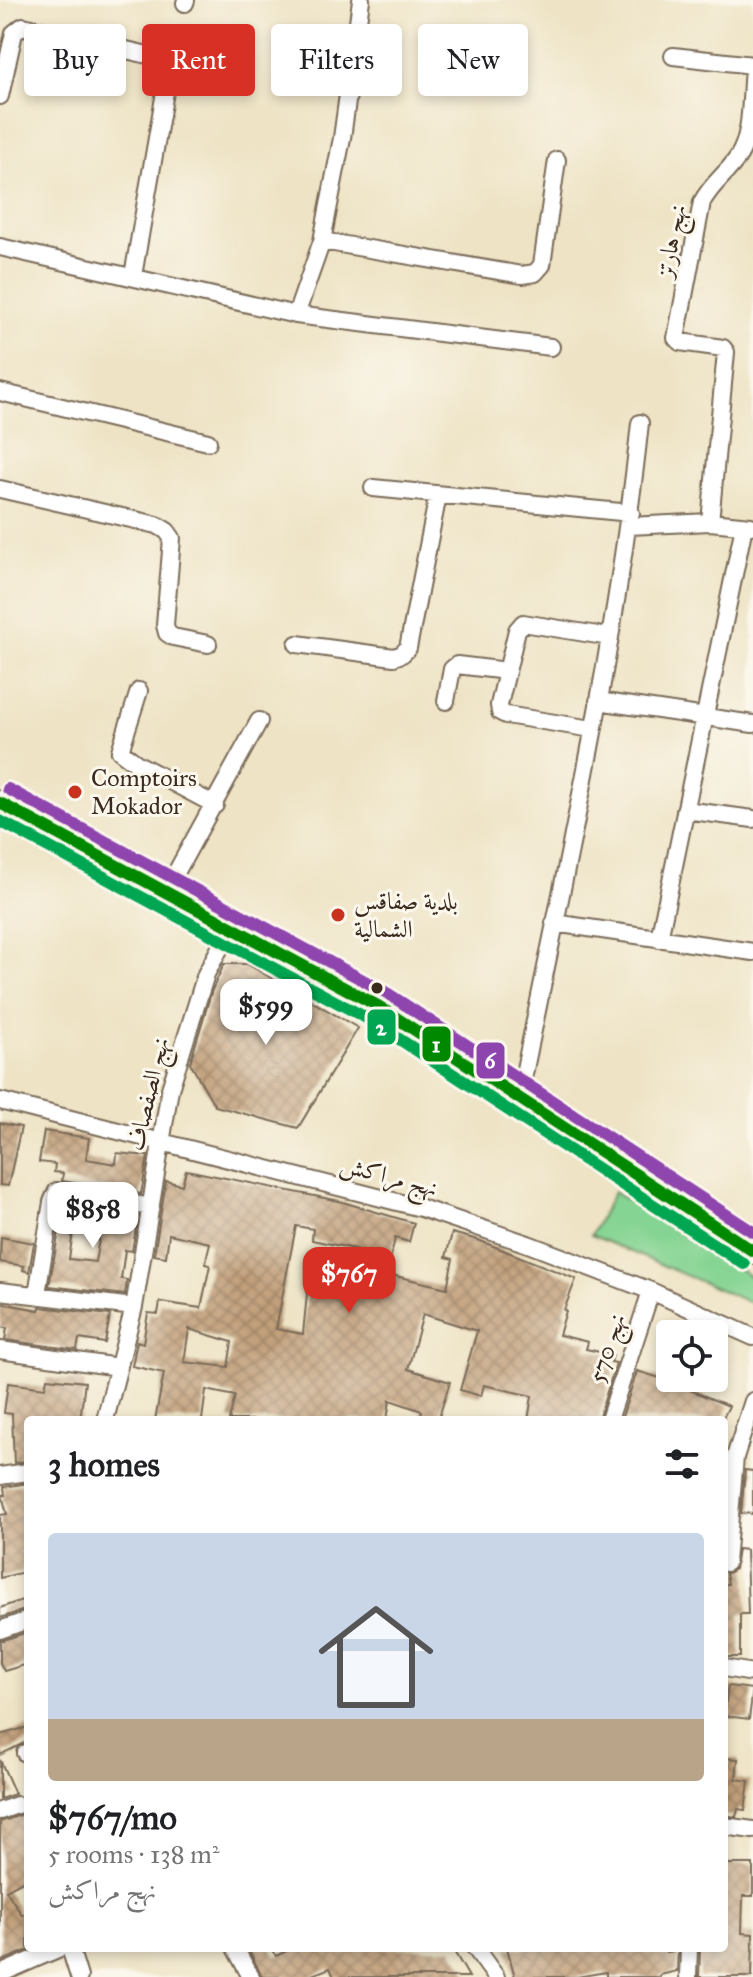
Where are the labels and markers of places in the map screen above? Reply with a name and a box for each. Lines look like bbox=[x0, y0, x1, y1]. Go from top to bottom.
place label: Comptoirs Mokador bbox=[91, 763, 197, 821]
marker: Comptoirs Mokador bbox=[66, 783, 84, 801]
place label: بلدية صفاقس الشمالية bbox=[354, 886, 458, 944]
marker: بلدية صفاقس الشمالية bbox=[329, 906, 347, 924]
pin: $599 bbox=[219, 979, 313, 1047]
unlabelled marker bbox=[369, 980, 385, 996]
pin: $858 bbox=[46, 1182, 140, 1250]
pin: $767 bbox=[302, 1247, 396, 1315]

